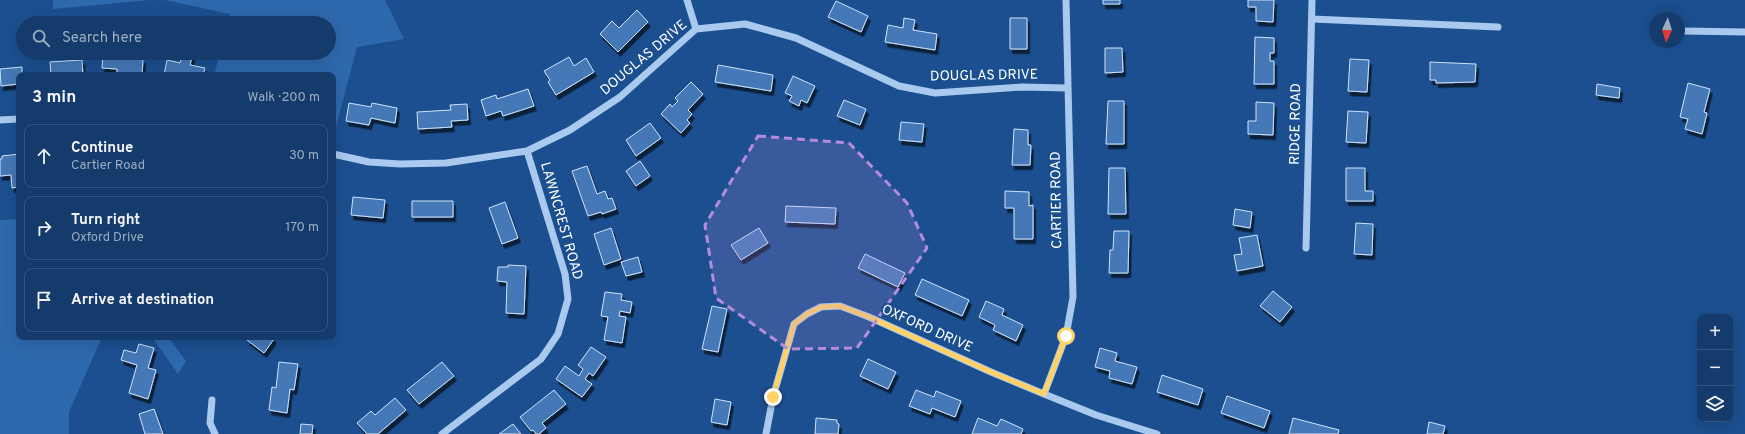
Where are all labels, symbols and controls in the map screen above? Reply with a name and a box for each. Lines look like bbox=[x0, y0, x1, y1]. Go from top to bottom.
north arrow bbox=[1649, 12, 1685, 48]
search box bbox=[16, 16, 336, 60]
street label: DOUGLAS DRIVE bbox=[597, 17, 691, 99]
icon: search bbox=[30, 27, 52, 49]
text: Search here bbox=[62, 29, 142, 48]
street label: DOUGLAS DRIVE bbox=[930, 67, 1038, 85]
street label: RIDGE ROAD bbox=[1287, 83, 1305, 165]
text: 3 min bbox=[32, 87, 76, 109]
text: Walk · 200 m bbox=[248, 90, 320, 106]
text: Continue bbox=[71, 139, 133, 158]
icon: ahead bbox=[33, 145, 55, 167]
text: 30 m bbox=[289, 148, 319, 164]
street label: CARTIER ROAD bbox=[1048, 151, 1066, 249]
text: Cartier Road bbox=[71, 158, 145, 174]
street label: LAWNCREST ROAD bbox=[536, 160, 586, 282]
text: Turn right bbox=[71, 211, 140, 230]
icon: right bbox=[33, 217, 55, 239]
text: 170 m bbox=[285, 220, 319, 236]
text: Oxford Drive bbox=[71, 230, 144, 246]
icon: arrive bbox=[33, 289, 55, 311]
text: Arrive at destination bbox=[71, 291, 214, 310]
street label: OXFORD DRIVE bbox=[879, 301, 975, 357]
map controls bbox=[1697, 314, 1733, 422]
button: + bbox=[1697, 314, 1733, 350]
route start bbox=[1057, 327, 1075, 345]
button: − bbox=[1697, 350, 1733, 386]
button: layers bbox=[1697, 386, 1733, 422]
route end bbox=[764, 388, 782, 406]

